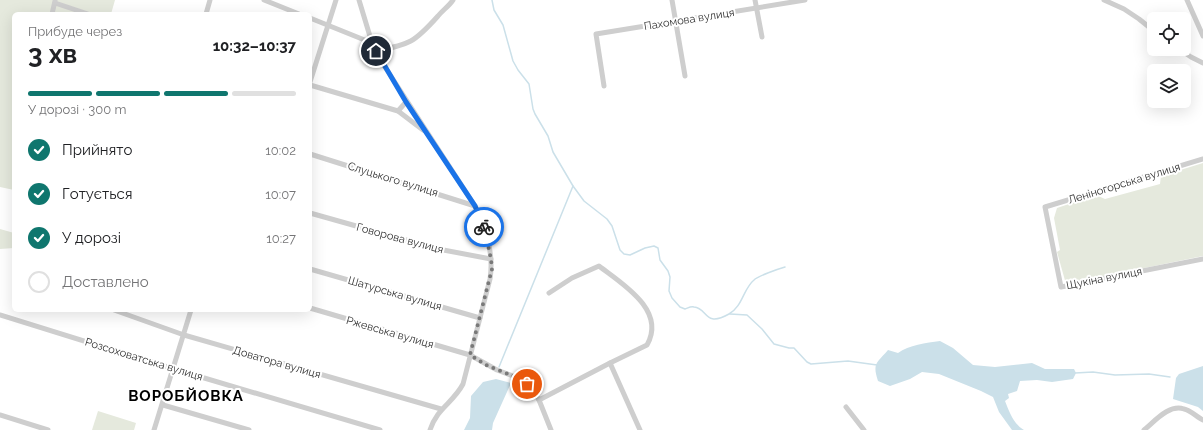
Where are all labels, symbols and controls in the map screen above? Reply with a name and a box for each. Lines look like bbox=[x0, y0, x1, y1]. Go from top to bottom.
street label: Пахомова вулиця bbox=[643, 6, 735, 33]
map controls bbox=[1147, 12, 1191, 108]
button: locate bbox=[1147, 12, 1191, 56]
text: Прибуде через bbox=[28, 24, 122, 39]
pin bbox=[359, 34, 393, 68]
text: 10:32–10:37 bbox=[213, 37, 296, 55]
text: 3 хв bbox=[28, 39, 77, 69]
icon: home bbox=[365, 40, 387, 62]
button: layers bbox=[1147, 64, 1191, 108]
text: У дорозі · 300 m bbox=[28, 102, 126, 117]
icon: check bbox=[28, 139, 50, 161]
text: Прийнято bbox=[62, 141, 132, 159]
text: 10:02 bbox=[265, 143, 296, 158]
street label: Слуцького вулиця bbox=[346, 160, 440, 199]
street label: Леніногорська вулиця bbox=[1066, 160, 1182, 207]
icon: check bbox=[28, 183, 50, 205]
text: Готується bbox=[62, 185, 132, 203]
text: 10:07 bbox=[265, 187, 296, 202]
courier bbox=[464, 207, 504, 247]
icon: bike bbox=[473, 216, 495, 238]
street label: Говорова вулиця bbox=[355, 221, 445, 256]
icon: check bbox=[28, 227, 50, 249]
text: У дорозі bbox=[62, 229, 121, 247]
text: 10:27 bbox=[266, 231, 296, 246]
street label: Щукіна вулиця bbox=[1065, 265, 1143, 292]
text: Доставлено bbox=[62, 273, 149, 291]
street label: Шатурська вулиця bbox=[346, 274, 443, 313]
street label: Ржевська вулиця bbox=[345, 314, 435, 351]
street label: Розсоховатська вулиця bbox=[83, 335, 204, 384]
street label: Доватора вулиця bbox=[231, 344, 322, 381]
pin bbox=[510, 367, 544, 401]
icon: bag bbox=[516, 373, 538, 395]
district label: ВОРОБЙОВКА bbox=[128, 387, 244, 405]

